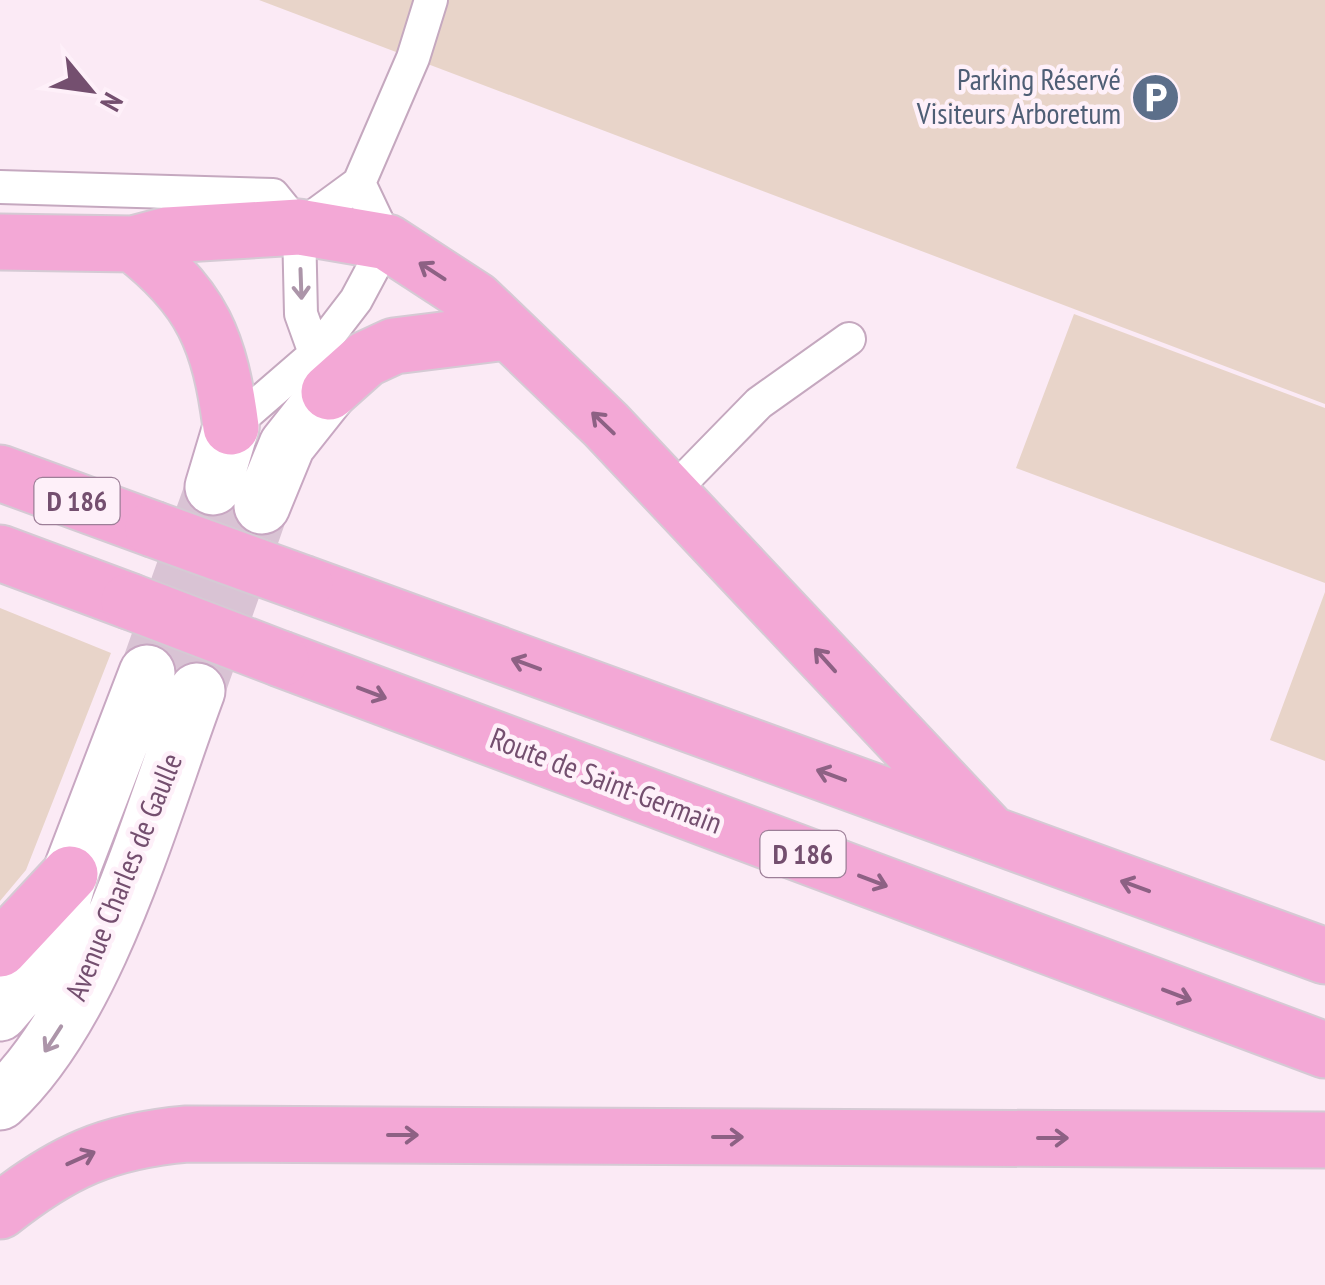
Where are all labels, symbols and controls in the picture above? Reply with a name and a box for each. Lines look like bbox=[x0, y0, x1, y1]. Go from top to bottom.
north arrow bbox=[40, 40, 140, 140]
place label: Parking Réservé Visiteurs Arboretum bbox=[916, 59, 1121, 132]
parking icon: Parking Réservé Visiteurs Arboretum bbox=[1130, 71, 1182, 123]
text: N bbox=[92, 87, 132, 118]
one-way arrow bbox=[418, 261, 446, 282]
one-way arrow bbox=[291, 268, 310, 300]
one-way arrow bbox=[592, 411, 616, 435]
road number: D 186 bbox=[34, 478, 120, 524]
one-way arrow bbox=[814, 648, 837, 673]
one-way arrow bbox=[511, 654, 542, 672]
one-way arrow bbox=[356, 685, 387, 703]
street label: Route de Saint-Germain bbox=[485, 717, 728, 842]
street label: Avenue Charles de Gaulle bbox=[55, 747, 190, 1006]
one-way arrow bbox=[817, 765, 848, 783]
road number: D 186 bbox=[760, 831, 846, 877]
one-way arrow bbox=[857, 873, 888, 891]
one-way arrow bbox=[1120, 876, 1151, 894]
one-way arrow bbox=[1161, 987, 1192, 1005]
one-way arrow bbox=[43, 1024, 64, 1053]
one-way arrow bbox=[386, 1126, 418, 1144]
one-way arrow bbox=[710, 1128, 743, 1146]
one-way arrow bbox=[1036, 1128, 1068, 1148]
one-way arrow bbox=[65, 1147, 95, 1166]

